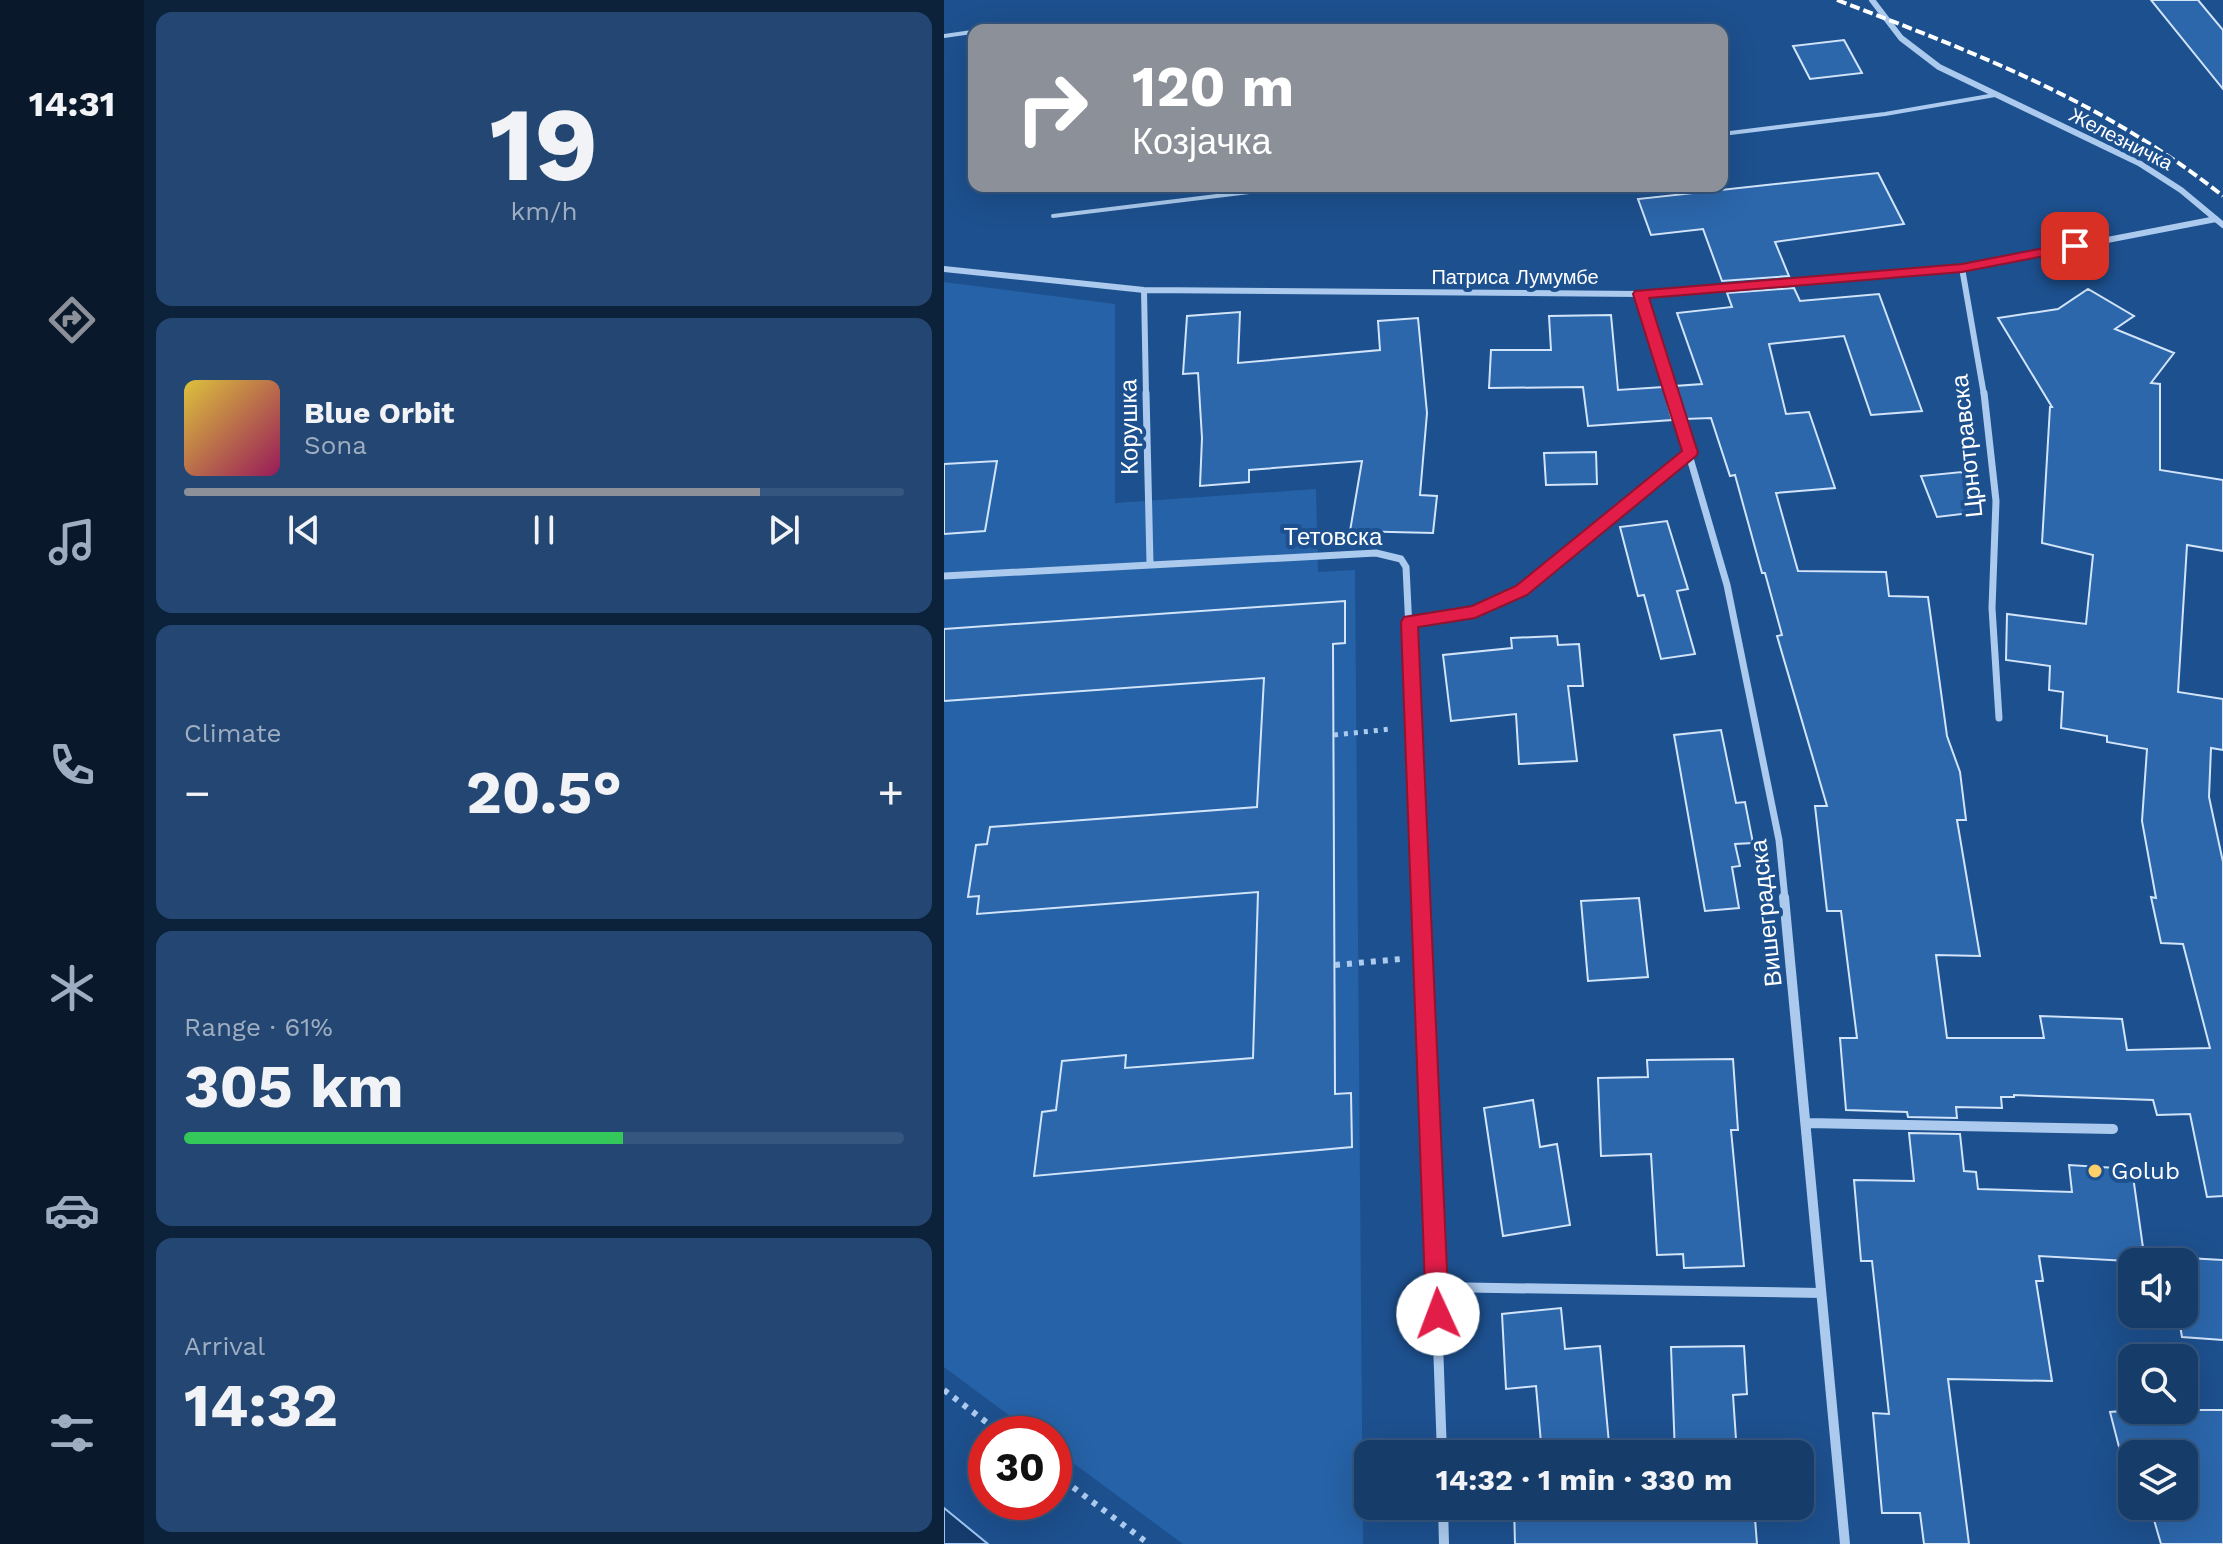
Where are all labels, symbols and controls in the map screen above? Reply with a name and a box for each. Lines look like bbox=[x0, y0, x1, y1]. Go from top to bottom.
text: 120 m bbox=[1132, 54, 1294, 120]
icon: right bbox=[1000, 56, 1104, 160]
text: 14:31 bbox=[29, 83, 115, 125]
text: 19 bbox=[490, 83, 598, 205]
street label: Железничка bbox=[2065, 103, 2178, 176]
text: Козјачка bbox=[1132, 121, 1272, 163]
text: km/h bbox=[511, 196, 577, 226]
pin bbox=[2041, 212, 2109, 280]
icon: arrive bbox=[2053, 224, 2097, 268]
street label: Патриса Лумумбе bbox=[1431, 265, 1599, 289]
icon: directions bbox=[44, 292, 100, 348]
street label: Црнотравска bbox=[1945, 372, 1988, 519]
street label: Корушка bbox=[1114, 378, 1144, 475]
text: Blue Orbit bbox=[304, 395, 454, 430]
text: Sona bbox=[304, 430, 367, 460]
icon: previous bbox=[282, 508, 326, 552]
icon: pause bbox=[522, 508, 566, 552]
icon: next bbox=[762, 508, 806, 552]
icon: music bbox=[44, 514, 100, 570]
street label: Тетовска bbox=[1284, 523, 1383, 551]
text: Climate bbox=[184, 718, 282, 748]
icon: phone bbox=[44, 737, 100, 793]
text: 20.5° bbox=[466, 757, 622, 828]
text: − bbox=[184, 767, 211, 819]
text: + bbox=[877, 767, 904, 819]
street label: Вишеградска bbox=[1744, 837, 1788, 988]
icon: climate bbox=[44, 960, 100, 1016]
text: Range · 61% bbox=[184, 1012, 333, 1042]
text: 305 km bbox=[184, 1051, 404, 1122]
place label: Golub bbox=[2111, 1157, 2180, 1185]
marker: Golub bbox=[2086, 1162, 2104, 1180]
icon: car bbox=[44, 1182, 100, 1238]
map controls bbox=[2118, 1248, 2198, 1520]
button: sound bbox=[2118, 1248, 2198, 1328]
position arrow bbox=[1396, 1272, 1480, 1356]
text: Arrival bbox=[184, 1331, 265, 1361]
button: search bbox=[2118, 1344, 2198, 1424]
text: 14:32 bbox=[184, 1370, 338, 1441]
icon: filters bbox=[44, 1405, 100, 1461]
speed limit sign: 30 bbox=[968, 1416, 1072, 1520]
button: layers bbox=[2118, 1440, 2198, 1520]
text: 14:32 · 1 min · 330 m bbox=[1436, 1462, 1732, 1497]

